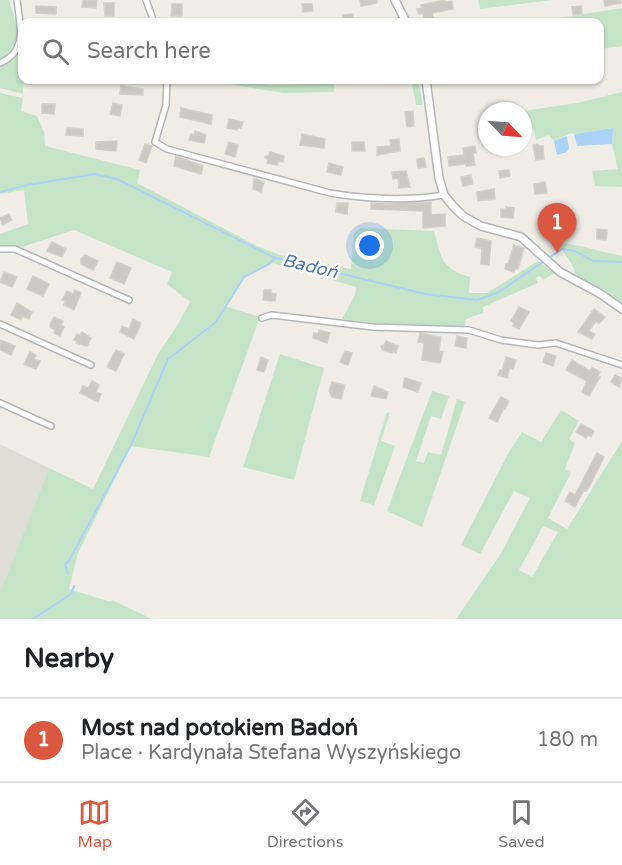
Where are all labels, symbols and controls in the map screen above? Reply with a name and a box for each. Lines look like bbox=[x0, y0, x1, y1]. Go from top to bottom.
search box bbox=[18, 18, 604, 84]
icon: search bbox=[39, 35, 72, 68]
text: Search here bbox=[87, 38, 211, 64]
north arrow bbox=[478, 102, 532, 156]
pin: 1 bbox=[538, 204, 576, 253]
your location bbox=[355, 231, 384, 260]
water label: Badoń bbox=[280, 249, 341, 283]
text: Nearby bbox=[24, 643, 114, 674]
text: Most nad potokiem Badoń bbox=[81, 715, 358, 741]
text: 1 bbox=[37, 728, 50, 752]
text: 180 m bbox=[537, 728, 598, 752]
text: Place · Kardynała Stefana Wyszyńskiego bbox=[81, 741, 461, 765]
tab: Map bbox=[77, 796, 112, 852]
tab: Directions bbox=[267, 796, 343, 852]
tab: Saved bbox=[498, 796, 545, 852]

